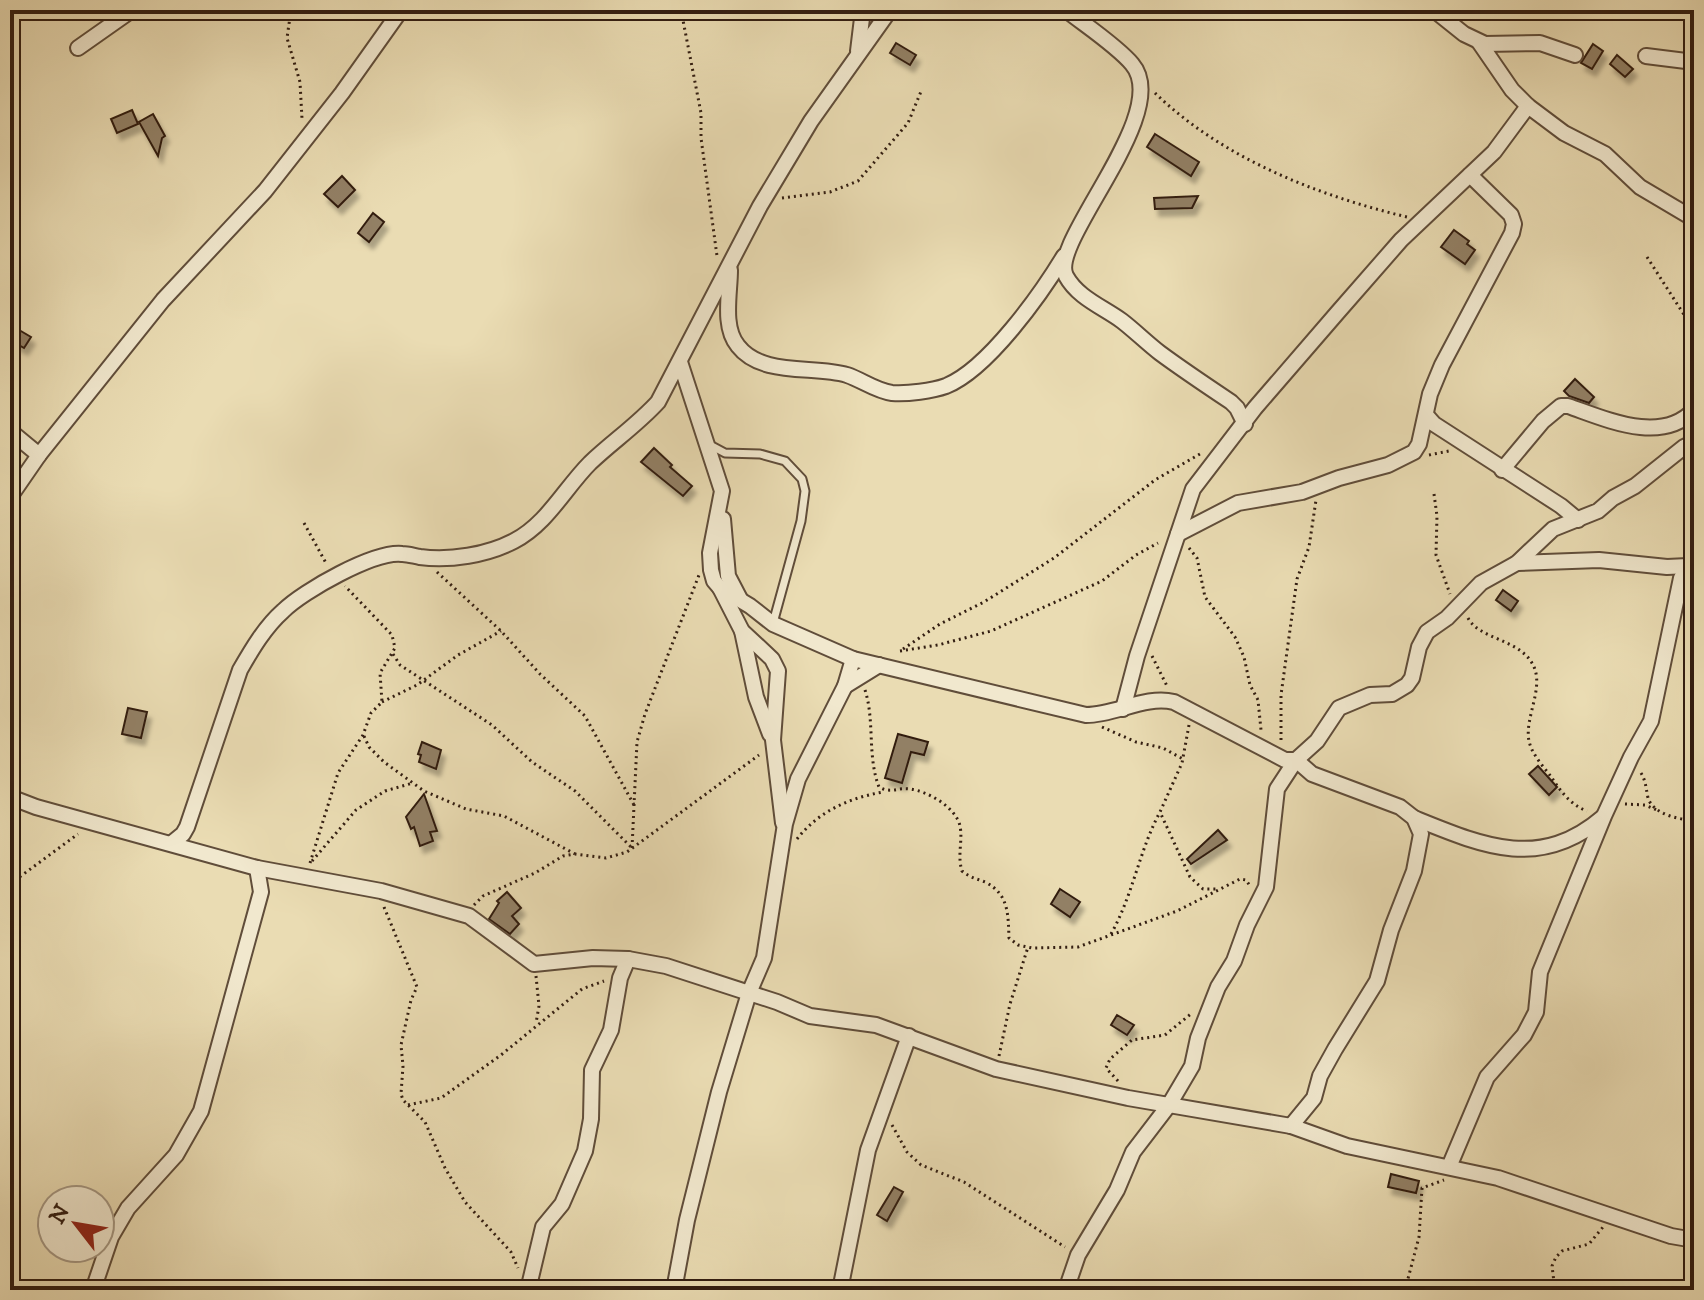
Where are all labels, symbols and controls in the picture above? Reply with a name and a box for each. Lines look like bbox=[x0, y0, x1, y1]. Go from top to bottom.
north arrow bbox=[36, 1184, 116, 1264]
text: N bbox=[44, 1200, 76, 1229]

